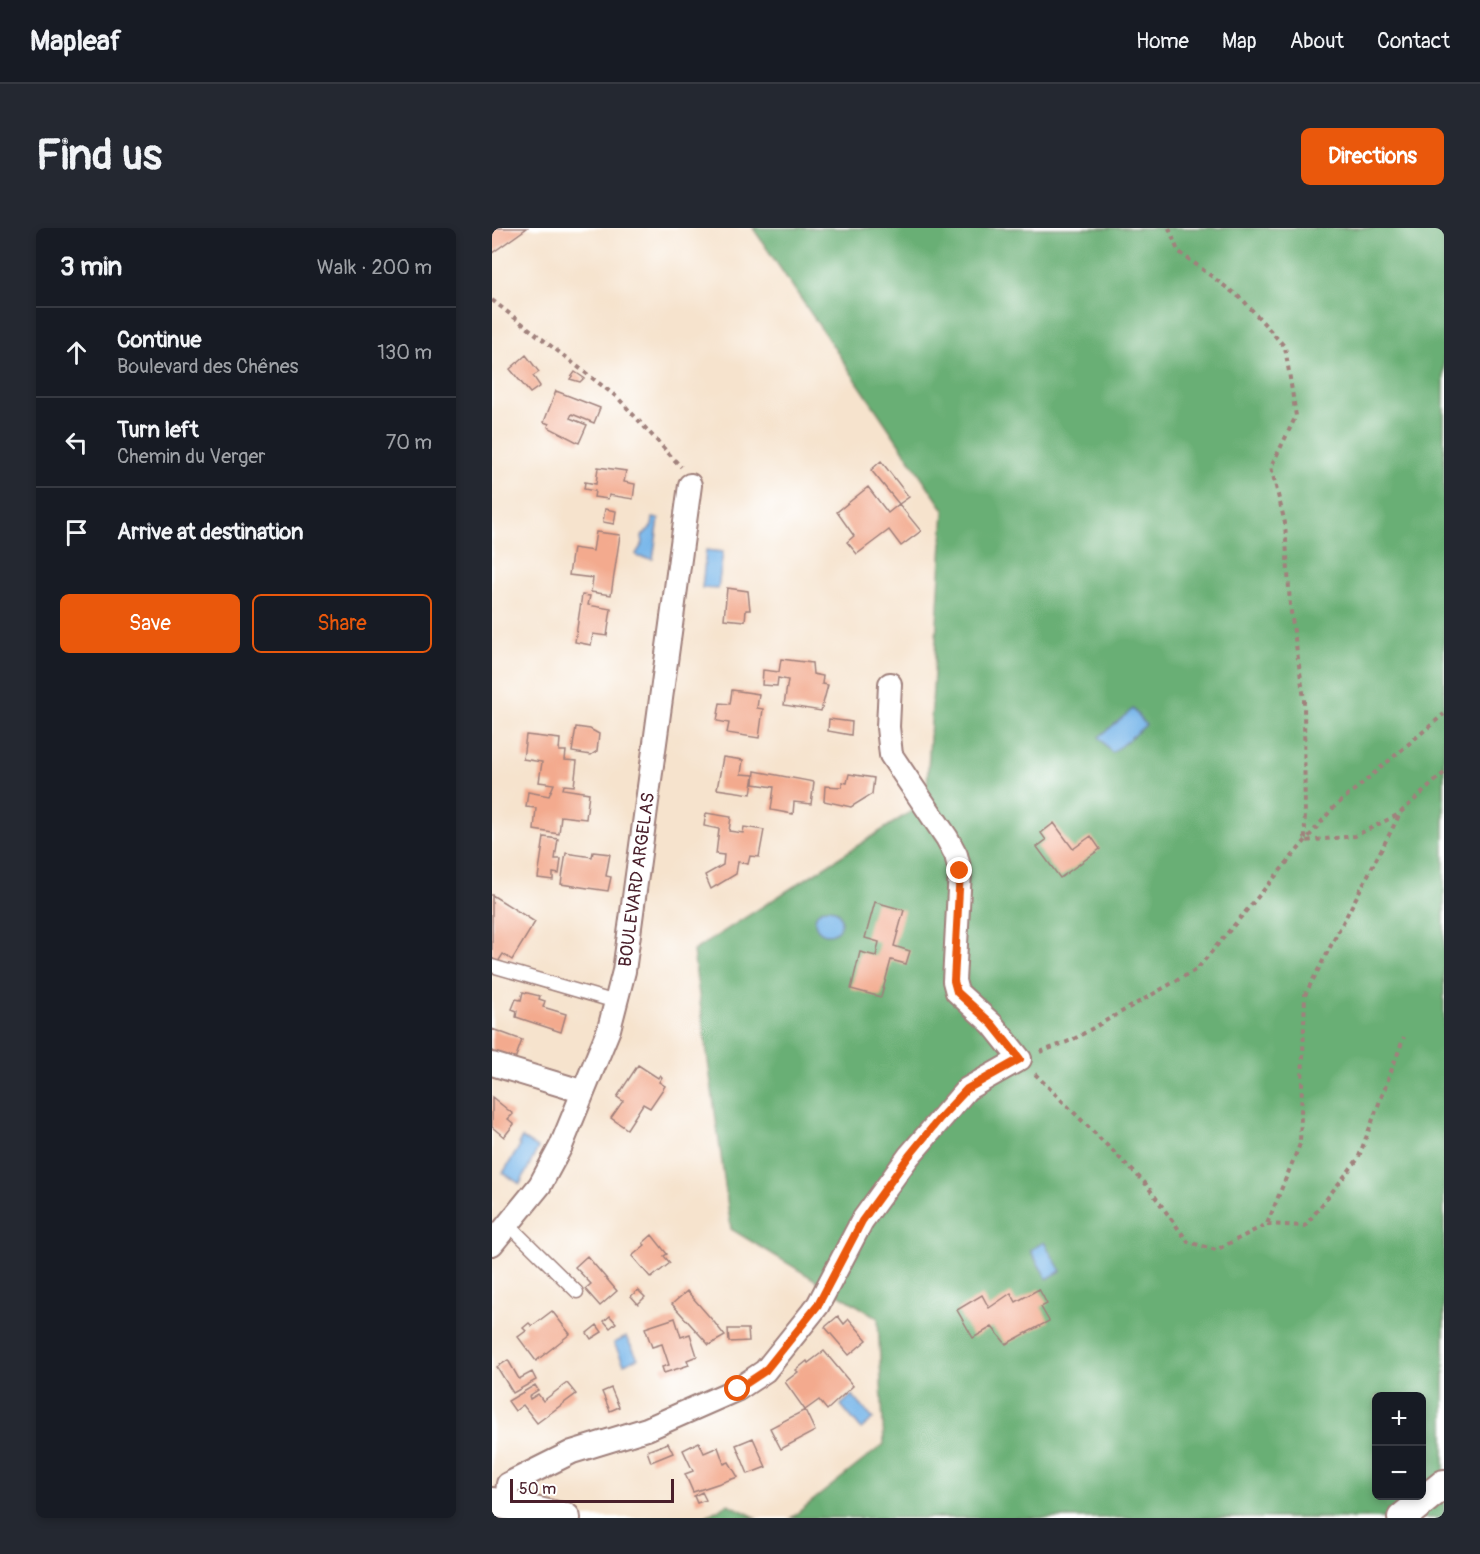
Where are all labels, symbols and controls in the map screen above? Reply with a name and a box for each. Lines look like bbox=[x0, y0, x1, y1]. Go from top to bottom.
text: Mapleaf bbox=[30, 24, 121, 59]
text: Home bbox=[1136, 28, 1189, 55]
text: Map bbox=[1222, 28, 1257, 55]
text: About bbox=[1290, 28, 1344, 55]
text: Contact bbox=[1377, 28, 1450, 55]
button: Directions bbox=[1301, 128, 1444, 185]
text: Find us bbox=[36, 130, 162, 182]
text: 3 min bbox=[60, 251, 122, 283]
text: Walk · 200 m bbox=[317, 255, 432, 280]
text: Continue bbox=[117, 326, 201, 354]
icon: ahead bbox=[60, 336, 93, 369]
text: 130 m bbox=[377, 340, 432, 365]
text: Boulevard des Chênes bbox=[117, 354, 299, 379]
text: Turn left bbox=[117, 416, 199, 444]
icon: left bbox=[60, 426, 93, 459]
text: 70 m bbox=[386, 430, 432, 455]
text: Chemin du Verger bbox=[117, 444, 265, 469]
icon: arrive bbox=[60, 516, 93, 549]
text: Arrive at destination bbox=[117, 518, 303, 546]
button: Save bbox=[60, 594, 240, 653]
button: Share bbox=[252, 594, 432, 653]
street label: BOULEVARD ARGELAS bbox=[613, 791, 660, 968]
route end bbox=[946, 857, 972, 883]
route start bbox=[724, 1375, 750, 1401]
map controls bbox=[1372, 1392, 1426, 1500]
button: + bbox=[1372, 1392, 1426, 1446]
button: − bbox=[1372, 1446, 1426, 1500]
scale bar bbox=[510, 1476, 674, 1504]
text: 50 m bbox=[519, 1479, 556, 1499]

